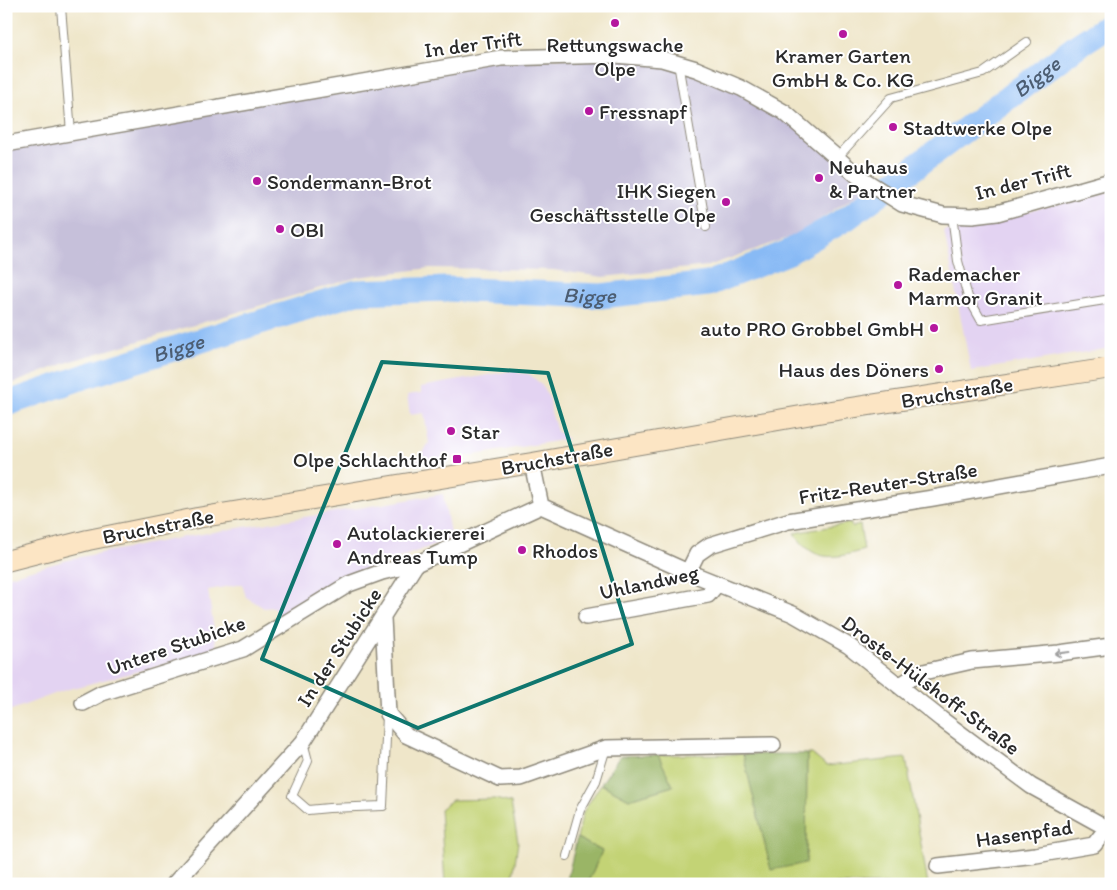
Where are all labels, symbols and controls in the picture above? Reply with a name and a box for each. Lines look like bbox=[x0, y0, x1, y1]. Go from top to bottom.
marker: Rettungswache Olpe bbox=[609, 17, 621, 29]
street label: In der Trift bbox=[423, 26, 523, 62]
marker: Kramer Garten GmbH & Co. KG bbox=[837, 28, 849, 40]
place label: Rettungswache Olpe bbox=[547, 32, 683, 81]
place label: Kramer Garten GmbH & Co. KG bbox=[772, 43, 914, 92]
water label: Bigge bbox=[1007, 49, 1067, 103]
place label: Fressnapf bbox=[599, 99, 687, 124]
marker: Fressnapf bbox=[583, 105, 595, 117]
place label: Stadtwerke Olpe bbox=[903, 115, 1052, 140]
marker: Stadtwerke Olpe bbox=[887, 121, 899, 133]
place label: Neuhaus & Partner bbox=[829, 154, 917, 203]
street label: In der Trift bbox=[972, 157, 1074, 205]
place label: Sondermann-Brot bbox=[267, 169, 432, 194]
marker: Neuhaus & Partner bbox=[813, 172, 825, 184]
marker: Sondermann-Brot bbox=[251, 175, 263, 187]
place label: IHK Siegen Geschäftsstelle Olpe bbox=[529, 178, 716, 227]
marker: IHK Siegen Geschäftsstelle Olpe bbox=[720, 196, 732, 208]
place label: OBI bbox=[290, 217, 324, 242]
marker: OBI bbox=[274, 223, 286, 235]
place label: Rademacher Marmor Granit bbox=[908, 261, 1043, 310]
marker: Rademacher Marmor Granit bbox=[892, 279, 904, 291]
water label: Bigge bbox=[562, 281, 619, 310]
place label: auto PRO Grobbel GmbH bbox=[700, 316, 924, 341]
marker: auto PRO Grobbel GmbH bbox=[928, 322, 940, 334]
water label: Bigge bbox=[149, 326, 209, 368]
place label: Haus des Döners bbox=[779, 357, 929, 382]
marker: Haus des Döners bbox=[933, 363, 945, 375]
street label: Bruchstraße bbox=[899, 371, 1015, 413]
place label: Star bbox=[461, 419, 500, 444]
marker: Star bbox=[445, 425, 457, 437]
street label: Bruchstraße bbox=[499, 436, 615, 480]
place label: Olpe Schlachthof bbox=[293, 447, 447, 472]
marker: Olpe Schlachthof bbox=[451, 453, 463, 465]
street label: Fritz-Reuter-Straße bbox=[797, 457, 979, 509]
street label: Bruchstraße bbox=[100, 503, 216, 549]
place label: Autolackiererei Andreas Tump bbox=[347, 520, 485, 569]
marker: Autolackiererei Andreas Tump bbox=[331, 538, 343, 550]
place label: Rhodos bbox=[532, 538, 598, 563]
marker: Rhodos bbox=[516, 544, 528, 556]
street label: Uhlandweg bbox=[597, 559, 701, 605]
street label: In der Stubicke bbox=[291, 583, 387, 711]
street label: Untere Stubicke bbox=[103, 610, 249, 680]
street label: Droste-Hülshoff-Straße bbox=[837, 610, 1025, 760]
one-way arrow bbox=[1055, 648, 1071, 658]
street label: Hasenpfad bbox=[974, 814, 1074, 852]

